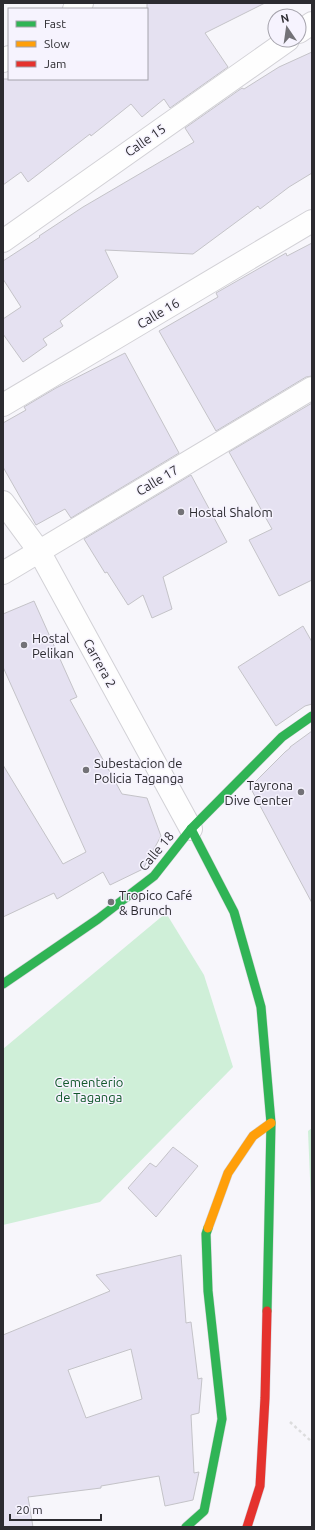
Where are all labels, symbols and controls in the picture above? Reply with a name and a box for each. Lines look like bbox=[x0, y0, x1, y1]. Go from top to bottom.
legend bbox=[8, 8, 148, 80]
north arrow bbox=[267, 8, 307, 48]
text: N bbox=[279, 11, 290, 25]
text: Fast bbox=[44, 17, 66, 30]
text: Slow bbox=[44, 37, 70, 50]
text: Jam bbox=[44, 57, 66, 70]
street label: Calle 15 bbox=[122, 121, 168, 159]
street label: Calle 16 bbox=[135, 295, 181, 331]
street label: Calle 17 bbox=[134, 462, 180, 498]
place label: Hostal Shalom bbox=[189, 505, 273, 519]
marker: Hostal Shalom bbox=[176, 507, 186, 517]
place label: Hostal Pelikan bbox=[32, 631, 74, 660]
street label: Carrera 2 bbox=[81, 636, 119, 690]
marker: Hostal Pelikan bbox=[19, 640, 29, 650]
place label: Subestacion de Policia Taganga bbox=[94, 756, 184, 785]
marker: Subestacion de Policia Taganga bbox=[81, 765, 91, 775]
place label: Tayrona Dive Center bbox=[224, 778, 293, 807]
marker: Tayrona Dive Center bbox=[296, 787, 306, 797]
street label: Calle 18 bbox=[136, 829, 176, 873]
place label: Tropico Café & Brunch bbox=[119, 888, 192, 917]
marker: Tropico Café & Brunch bbox=[106, 897, 116, 907]
park label: Cementerio de Taganga bbox=[55, 1075, 123, 1104]
scale bar bbox=[10, 1496, 101, 1522]
text: 20 m bbox=[16, 1503, 43, 1516]

